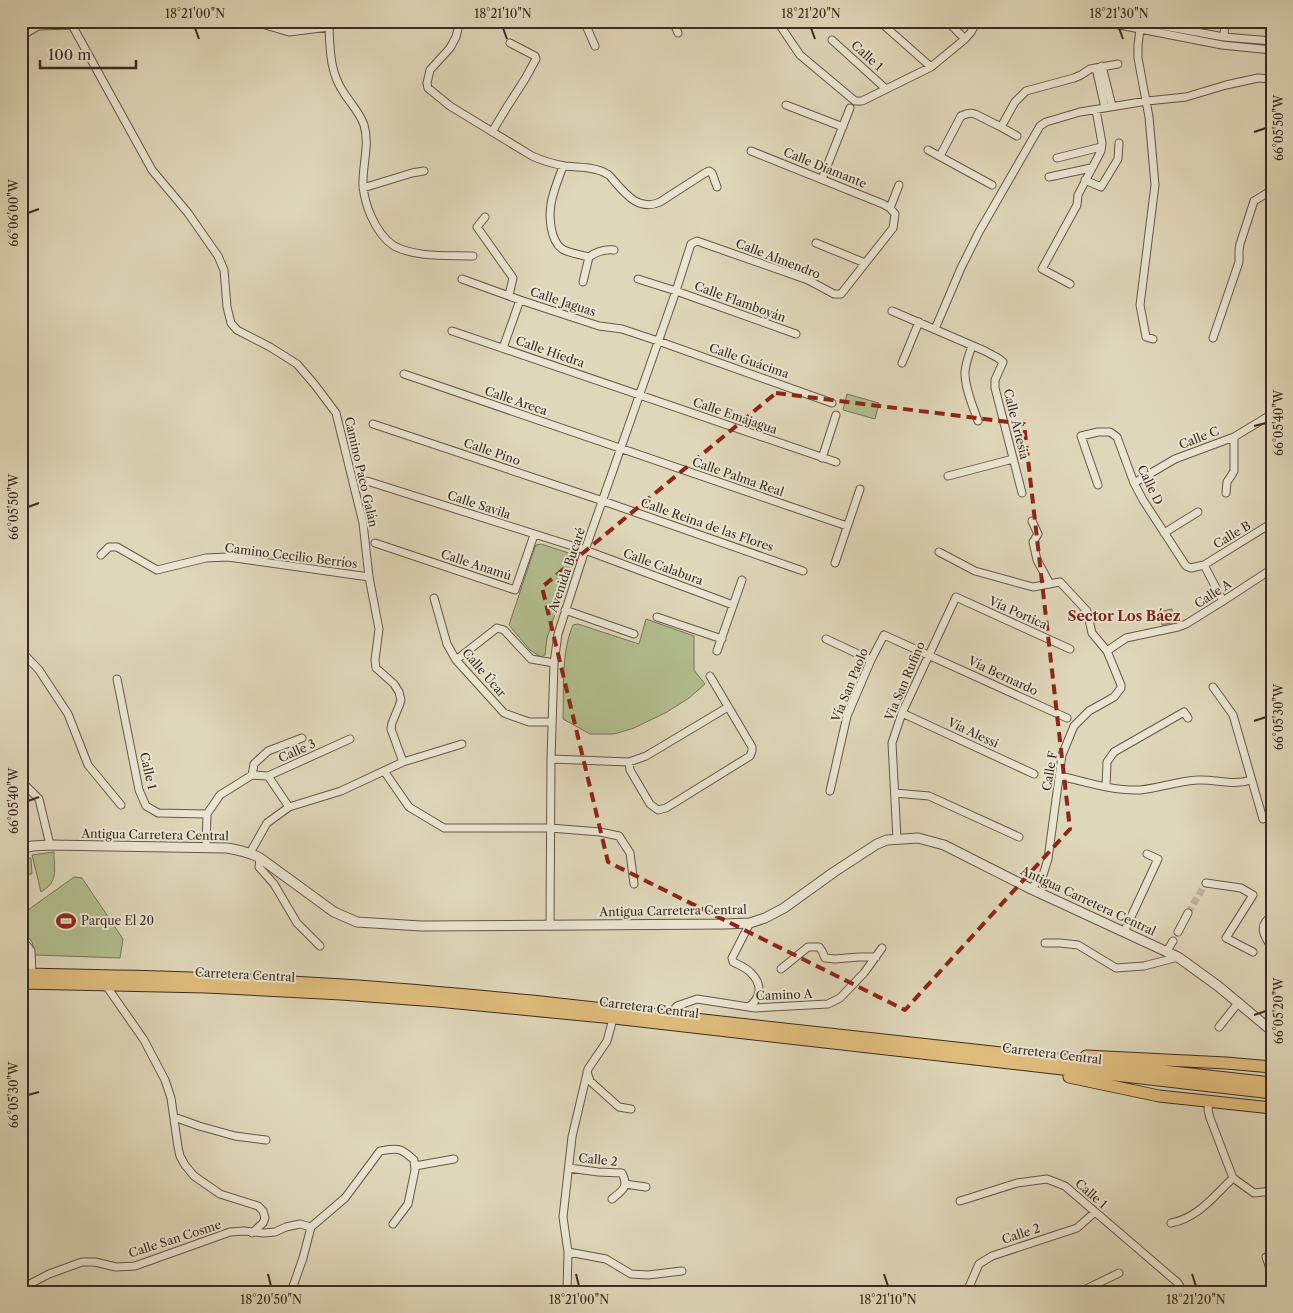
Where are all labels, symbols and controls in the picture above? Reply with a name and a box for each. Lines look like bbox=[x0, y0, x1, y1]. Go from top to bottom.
text: 18°21'00"N bbox=[165, 6, 225, 21]
text: 18°21'10"N bbox=[474, 6, 532, 21]
text: 18°21'20"N bbox=[781, 6, 841, 21]
text: 18°21'30"N bbox=[1089, 6, 1149, 21]
street label: Calle 1 bbox=[848, 37, 886, 74]
scale bar bbox=[40, 38, 136, 70]
text: 100 m bbox=[48, 45, 91, 64]
text: 66°05'50"W bbox=[1271, 94, 1286, 161]
street label: Calle Diamante bbox=[781, 144, 869, 191]
text: 66°06'00"W bbox=[6, 178, 21, 247]
street label: Calle Almendro bbox=[734, 235, 823, 282]
street label: Calle Flamboyán bbox=[693, 278, 788, 325]
street label: Calle Jaguas bbox=[528, 284, 598, 319]
street label: Calle Hiedra bbox=[514, 333, 587, 371]
street label: Calle Guácima bbox=[707, 340, 792, 381]
street label: Calle Areca bbox=[483, 383, 550, 418]
street label: Calle Artesia bbox=[1000, 387, 1033, 461]
text: 66°05'40"W bbox=[1271, 389, 1286, 456]
street label: Calle Emajagua bbox=[691, 394, 780, 437]
street label: Camino Paco Galán bbox=[341, 415, 382, 529]
street label: Calle C bbox=[1177, 423, 1221, 452]
street label: Calle Pino bbox=[462, 435, 523, 468]
street label: Calle Palma Real bbox=[690, 454, 786, 499]
street label: Calle D bbox=[1134, 462, 1167, 507]
text: 66°05'50"W bbox=[6, 473, 21, 540]
street label: Calle Savila bbox=[446, 487, 513, 522]
street label: Calle Reina de las Flores bbox=[639, 495, 776, 554]
street label: Calle B bbox=[1210, 518, 1253, 552]
street label: Avenida Bucaré bbox=[545, 525, 588, 615]
street label: Camino Cecilio Berríos bbox=[224, 540, 358, 571]
street label: Calle Calabura bbox=[621, 545, 706, 588]
street label: Calle Anamú bbox=[439, 546, 514, 583]
street label: Calle A bbox=[1191, 576, 1235, 611]
street label: Vía Portica bbox=[986, 593, 1050, 632]
district label: Sector Los Báez bbox=[1067, 607, 1181, 625]
street label: Via San Rufino bbox=[881, 639, 928, 724]
street label: Calle Úcar bbox=[459, 645, 510, 700]
street label: Vía San Paolo bbox=[828, 646, 871, 725]
street label: Vía Bernardo bbox=[965, 652, 1040, 698]
text: 66°05'30"W bbox=[1271, 683, 1286, 750]
street label: Vía Alessi bbox=[944, 714, 1001, 751]
street label: Calle 3 bbox=[276, 736, 318, 765]
street label: Calle F bbox=[1039, 749, 1060, 792]
street label: Calle 1 bbox=[137, 751, 160, 791]
text: 66°05'40"W bbox=[6, 767, 21, 834]
street label: Antigua Carretera Central bbox=[80, 826, 229, 843]
street label: Antigua Carretera Central bbox=[1017, 862, 1159, 939]
street label: Antigua Carretera Central bbox=[598, 902, 747, 919]
sports icon: Parque El 20 bbox=[55, 910, 77, 932]
place label: Parque El 20 bbox=[81, 913, 154, 928]
street label: Carretera Central bbox=[195, 964, 296, 985]
text: 66°05'20"W bbox=[1271, 977, 1286, 1044]
street label: Camino A bbox=[755, 986, 814, 1003]
street label: Carretera Central bbox=[598, 994, 700, 1021]
street label: Carretera Central bbox=[1001, 1040, 1103, 1067]
text: 66°05'30"W bbox=[6, 1061, 21, 1128]
street label: Calle 2 bbox=[578, 1150, 619, 1169]
street label: Calle 1 bbox=[1072, 1176, 1110, 1212]
street label: Calle San Cosme bbox=[127, 1216, 223, 1261]
street label: Calle 2 bbox=[1000, 1220, 1042, 1247]
text: 18°20'50"N bbox=[240, 1292, 302, 1307]
text: 18°21'00"N bbox=[549, 1292, 609, 1307]
text: 18°21'10"N bbox=[859, 1292, 917, 1307]
text: 18°21'20"N bbox=[1166, 1292, 1226, 1307]

